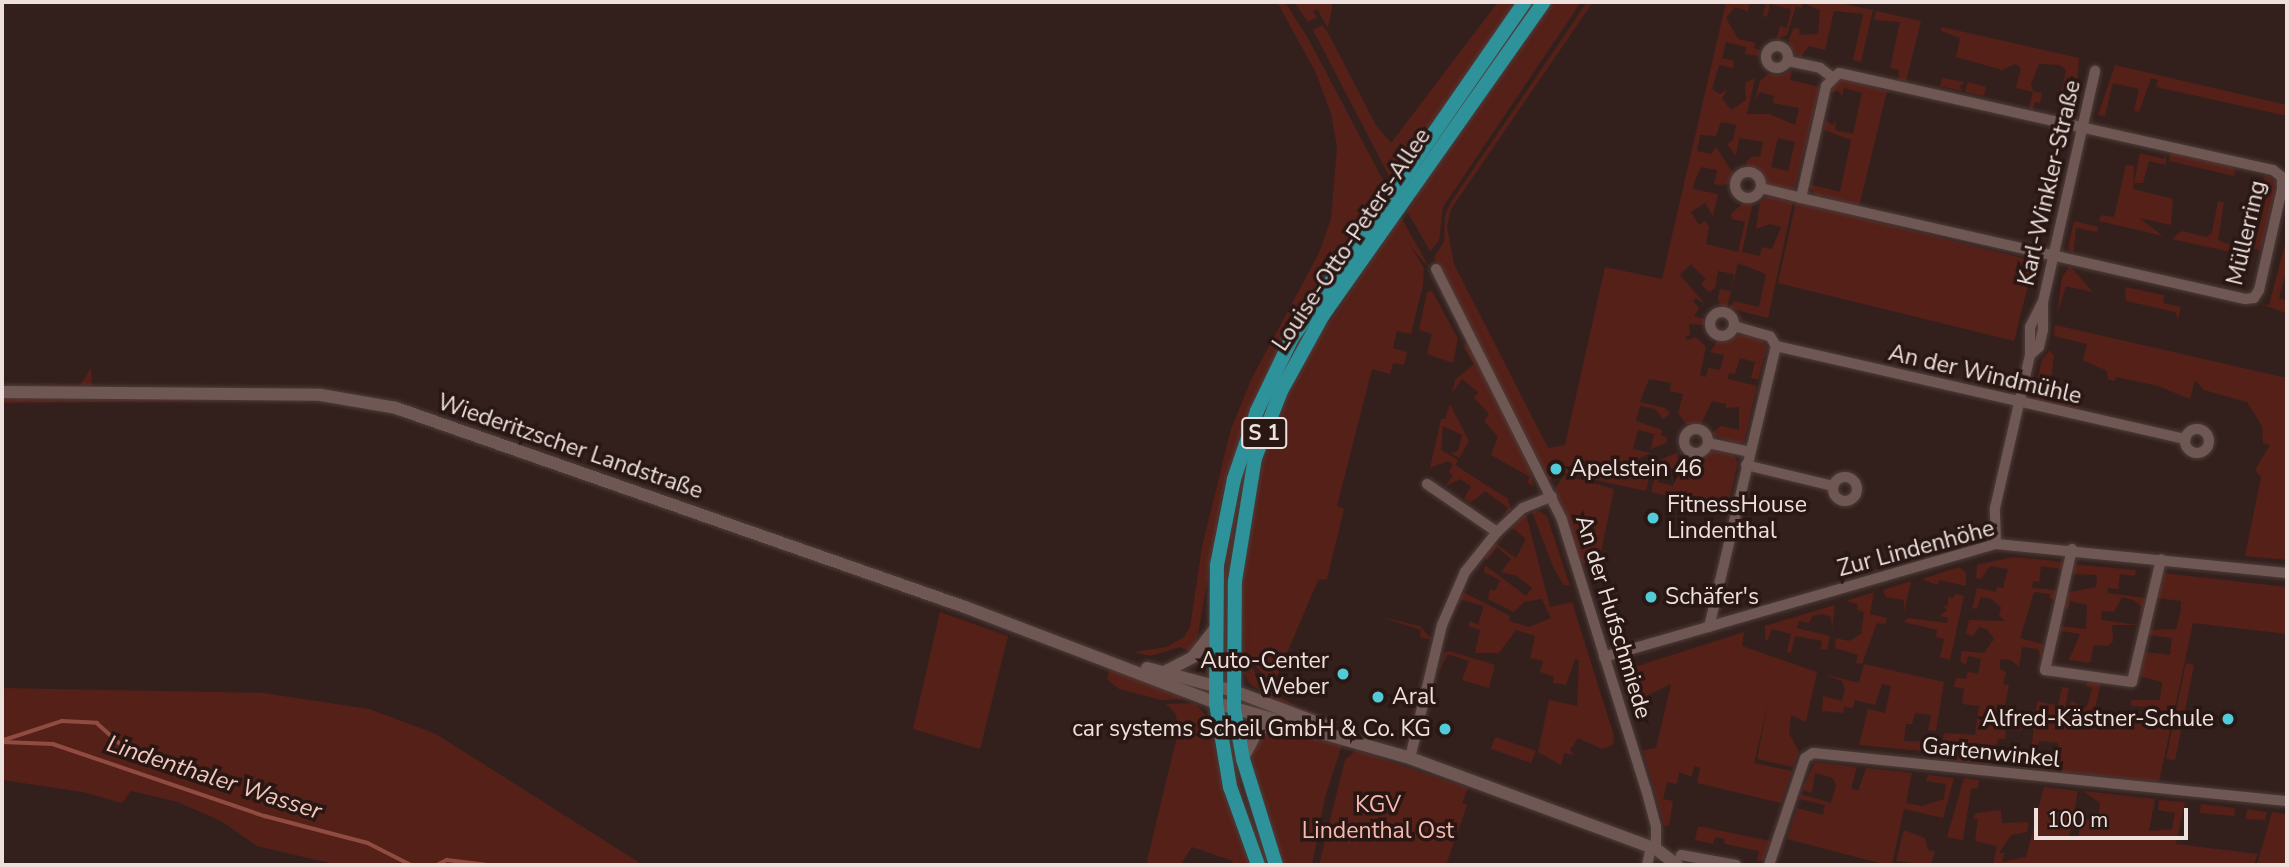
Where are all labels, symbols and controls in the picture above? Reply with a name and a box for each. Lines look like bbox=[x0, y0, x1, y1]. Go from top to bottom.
street label: Karl-Winkler-Straße bbox=[2013, 78, 2087, 288]
street label: Louise-Otto-Peters-Allee bbox=[1267, 123, 1437, 357]
street label: Müllerring bbox=[2222, 178, 2272, 288]
street label: An der Windmühle bbox=[1886, 339, 2084, 411]
street label: Wiederitzscher Landstraße bbox=[434, 389, 706, 505]
road number: S 1 bbox=[1240, 416, 1288, 450]
place label: Apelstein 46 bbox=[1570, 455, 1702, 483]
marker: Apelstein 46 bbox=[1548, 461, 1564, 477]
place label: FitnessHouse Lindenthal bbox=[1667, 491, 1807, 545]
marker: FitnessHouse Lindenthal bbox=[1645, 510, 1661, 526]
street label: An der Hufschmiede bbox=[1569, 512, 1657, 722]
street label: Zur Lindenhöhe bbox=[1835, 515, 1997, 583]
place label: Schäfer's bbox=[1665, 583, 1759, 611]
marker: Schäfer's bbox=[1643, 589, 1659, 605]
place label: Auto-Center Weber bbox=[1200, 647, 1329, 701]
marker: Auto-Center Weber bbox=[1335, 666, 1351, 682]
place label: Aral bbox=[1392, 683, 1436, 711]
marker: Aral bbox=[1370, 689, 1386, 705]
place label: Alfred-Kästner-Schule bbox=[1982, 705, 2214, 733]
marker: Alfred-Kästner-Schule bbox=[2220, 711, 2236, 727]
place label: car systems Scheil GmbH & Co. KG bbox=[1072, 715, 1431, 743]
marker: car systems Scheil GmbH & Co. KG bbox=[1437, 721, 1453, 737]
water label: Lindenthaler Wasser bbox=[103, 730, 325, 826]
street label: Gartenwinkel bbox=[1921, 732, 2061, 774]
park label: KGV Lindenthal Ost bbox=[1302, 791, 1454, 845]
scale bar bbox=[2037, 794, 2191, 838]
text: 100 m bbox=[2047, 806, 2108, 834]

